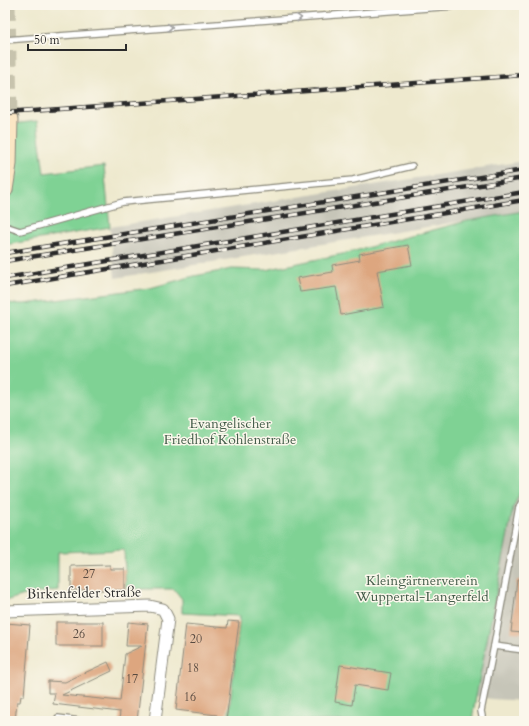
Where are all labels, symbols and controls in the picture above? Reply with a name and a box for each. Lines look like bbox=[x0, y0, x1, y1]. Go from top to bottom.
one-way arrow bbox=[296, 13, 302, 22]
one-way arrow bbox=[167, 23, 173, 32]
scale bar bbox=[28, 26, 126, 52]
text: 50 m bbox=[34, 32, 61, 48]
park label: Evangelischer Friedhof Kohlenstraße bbox=[164, 414, 296, 449]
house number: 27 bbox=[83, 566, 95, 582]
park label: Kleingärtnerverein Wuppertal-Langerfeld bbox=[354, 571, 489, 606]
street label: Birkenfelder Straße bbox=[27, 583, 141, 603]
house number: 26 bbox=[73, 626, 85, 642]
house number: 20 bbox=[190, 631, 202, 647]
house number: 18 bbox=[187, 660, 199, 676]
house number: 17 bbox=[126, 671, 138, 687]
house number: 16 bbox=[184, 689, 196, 705]

